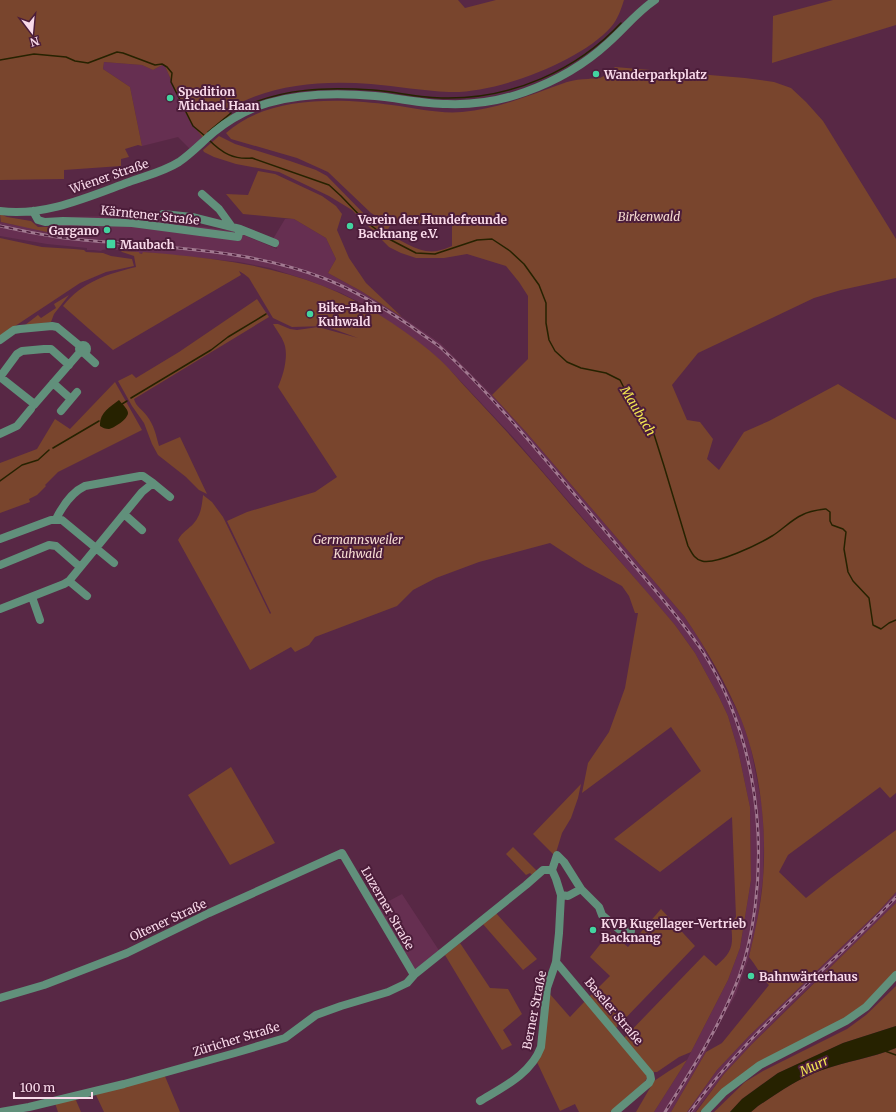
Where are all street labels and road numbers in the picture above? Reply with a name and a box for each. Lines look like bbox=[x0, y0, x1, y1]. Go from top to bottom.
street label: Wiener Straße bbox=[67, 156, 150, 197]
street label: Kärntener Straße bbox=[100, 202, 200, 228]
street label: Luzerner Straße bbox=[358, 864, 418, 952]
street label: Oltener Straße bbox=[127, 896, 209, 944]
street label: Berner Straße bbox=[519, 969, 549, 1051]
street label: Baseler Straße bbox=[582, 974, 646, 1048]
street label: Züricher Straße bbox=[191, 1019, 281, 1059]

